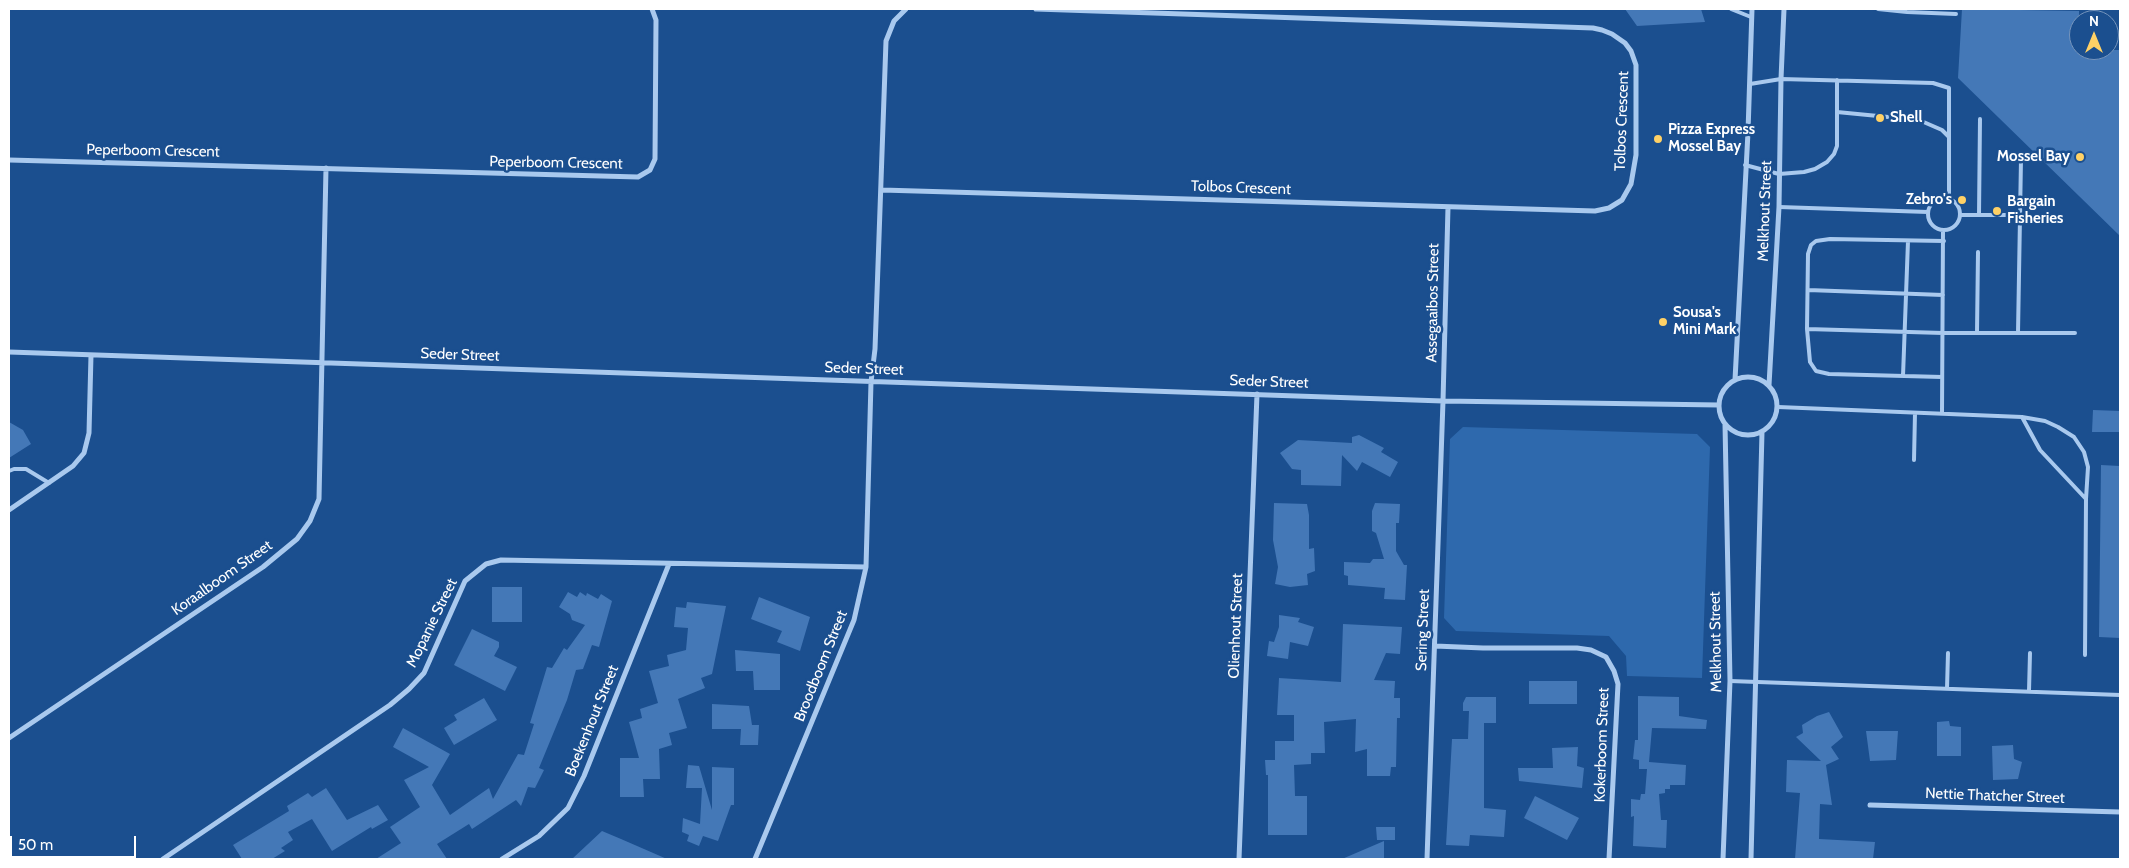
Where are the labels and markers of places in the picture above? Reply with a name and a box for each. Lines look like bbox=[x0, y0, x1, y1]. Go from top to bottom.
place label: Shell bbox=[1890, 109, 1922, 127]
marker: Shell bbox=[1874, 112, 1886, 124]
place label: Pizza Express Mossel Bay bbox=[1668, 121, 1755, 156]
marker: Pizza Express Mossel Bay bbox=[1652, 133, 1664, 145]
place label: Mossel Bay bbox=[1997, 148, 2070, 166]
marker: Mossel Bay bbox=[2074, 151, 2086, 163]
place label: Zebro's bbox=[1906, 191, 1952, 209]
place label: Bargain Fisheries bbox=[2007, 193, 2063, 228]
marker: Zebro's bbox=[1956, 194, 1968, 206]
marker: Bargain Fisheries bbox=[1991, 205, 2003, 217]
place label: Sousa's Mini Mark bbox=[1673, 304, 1736, 339]
marker: Sousa's Mini Mark bbox=[1657, 316, 1669, 328]

